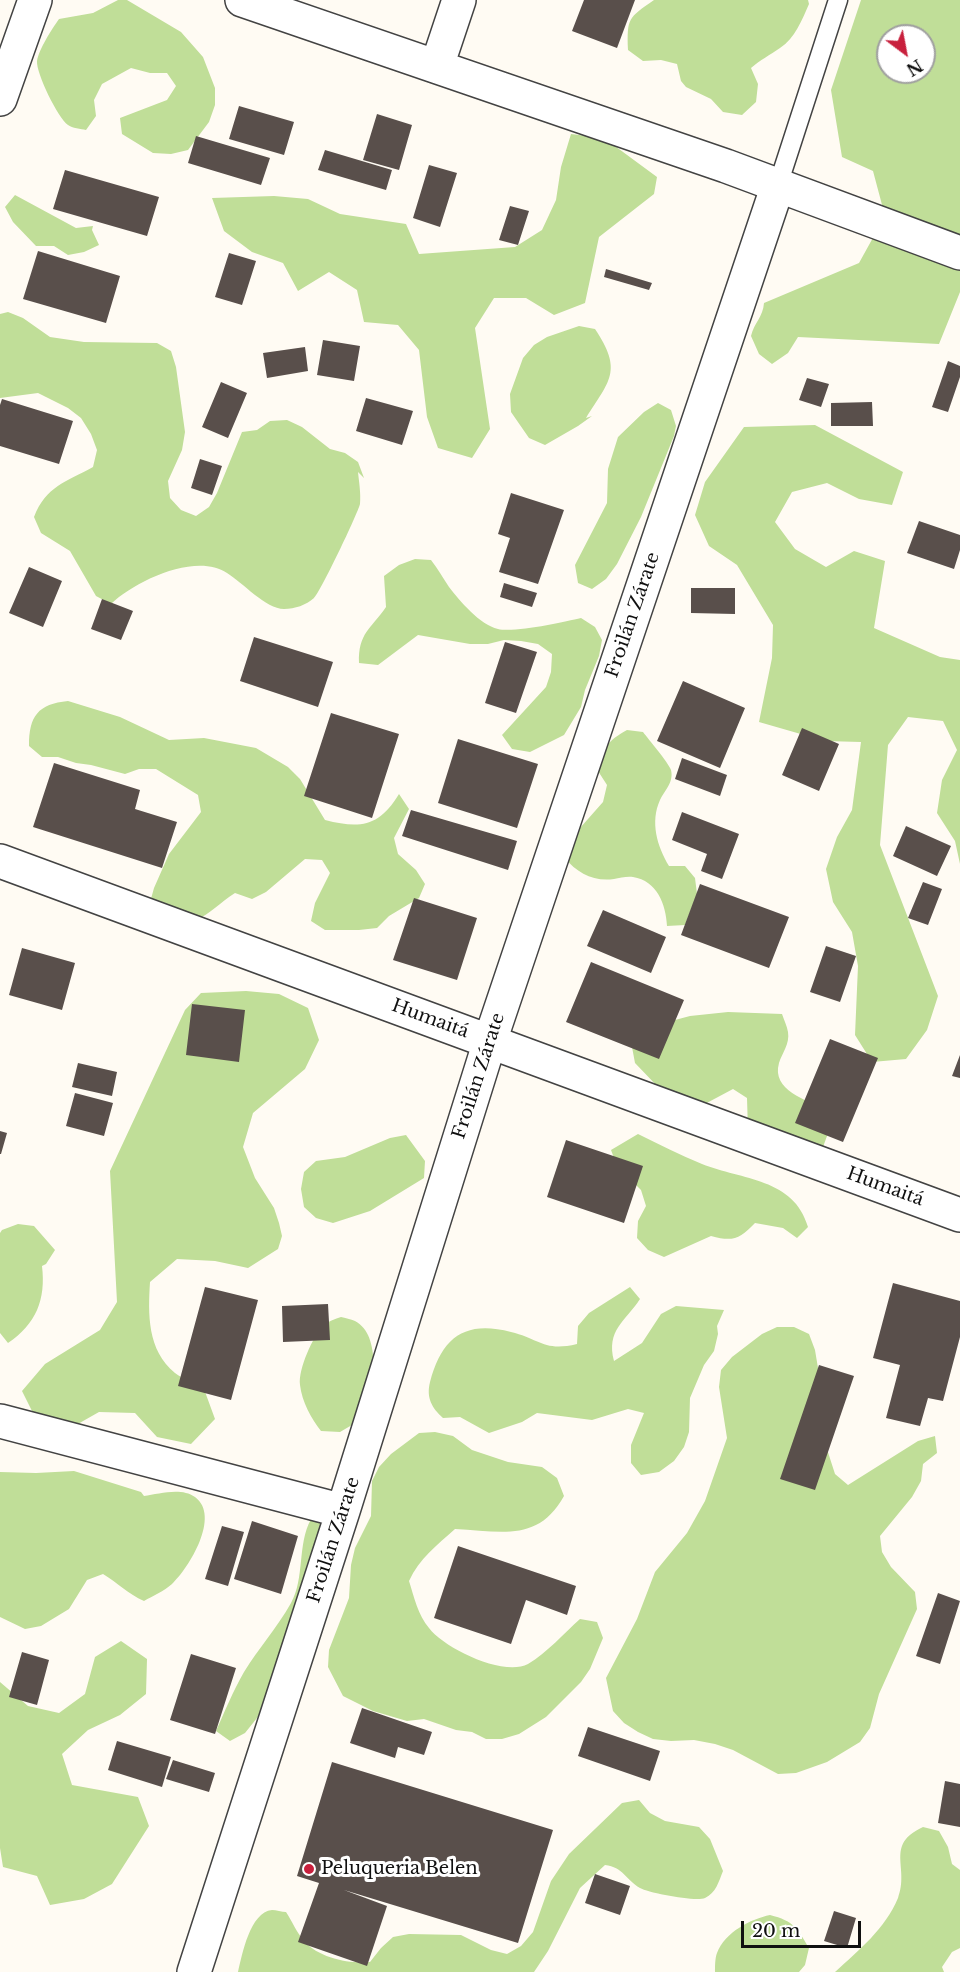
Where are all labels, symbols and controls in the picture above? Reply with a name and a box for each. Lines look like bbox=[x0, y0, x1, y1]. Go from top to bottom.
north arrow bbox=[876, 24, 936, 84]
text: N bbox=[903, 55, 926, 80]
street label: Froilán Zárate bbox=[601, 550, 665, 680]
street label: Humaitá bbox=[388, 995, 472, 1043]
street label: Froilán Zárate bbox=[448, 1010, 510, 1142]
street label: Humaitá bbox=[843, 1163, 927, 1211]
street label: Froilán Zárate bbox=[303, 1474, 365, 1606]
place label: Peluqueria Belen bbox=[321, 1858, 478, 1880]
marker: Peluqueria Belen bbox=[302, 1862, 316, 1876]
scale bar bbox=[744, 1909, 864, 1947]
text: 20 m bbox=[752, 1920, 800, 1942]

